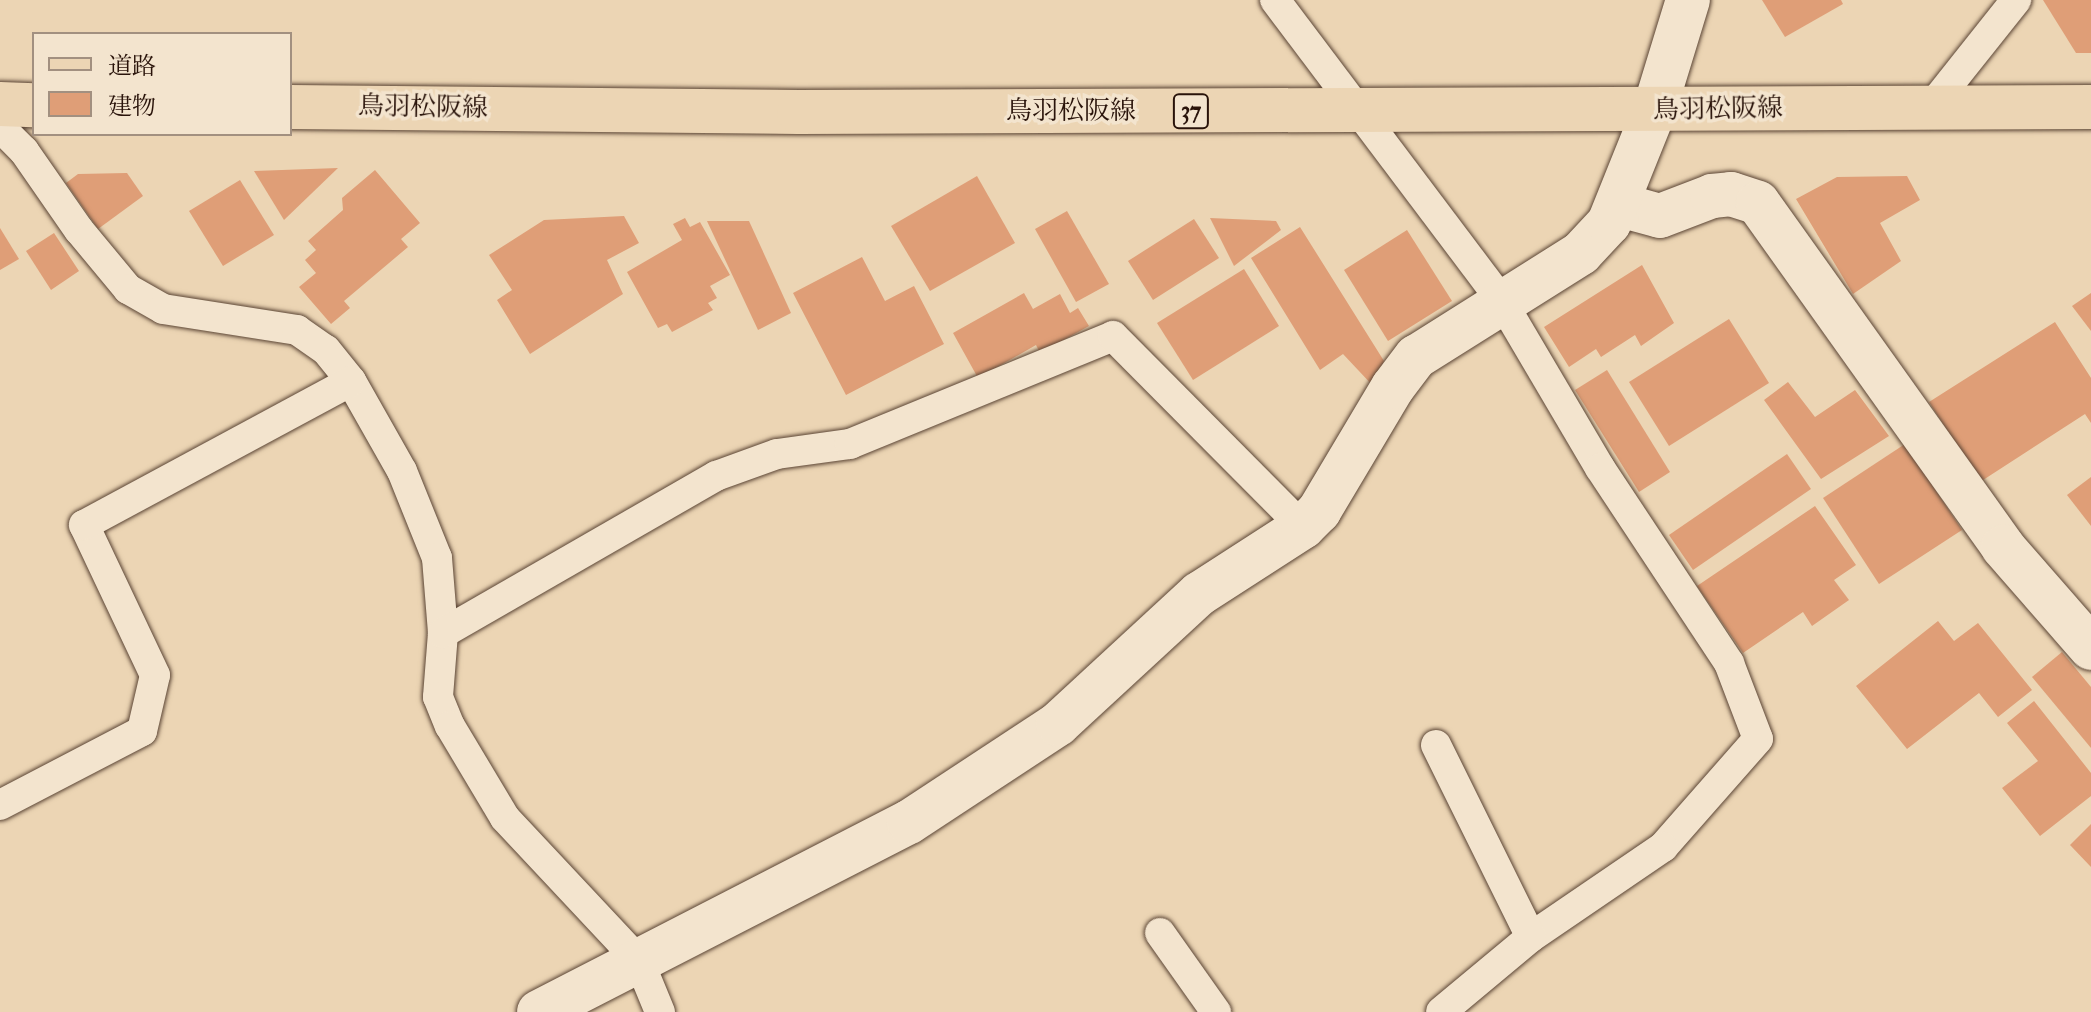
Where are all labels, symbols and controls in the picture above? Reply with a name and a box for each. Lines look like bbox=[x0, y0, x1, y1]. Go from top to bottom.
legend bbox=[32, 32, 292, 136]
text: 道路 bbox=[108, 51, 156, 82]
text: 建物 bbox=[108, 91, 156, 122]
street label: 鳥羽松阪線 bbox=[358, 91, 488, 125]
road number: 37 bbox=[1171, 91, 1211, 131]
street label: 鳥羽松阪線 bbox=[1653, 93, 1783, 127]
street label: 鳥羽松阪線 bbox=[1006, 96, 1136, 128]

